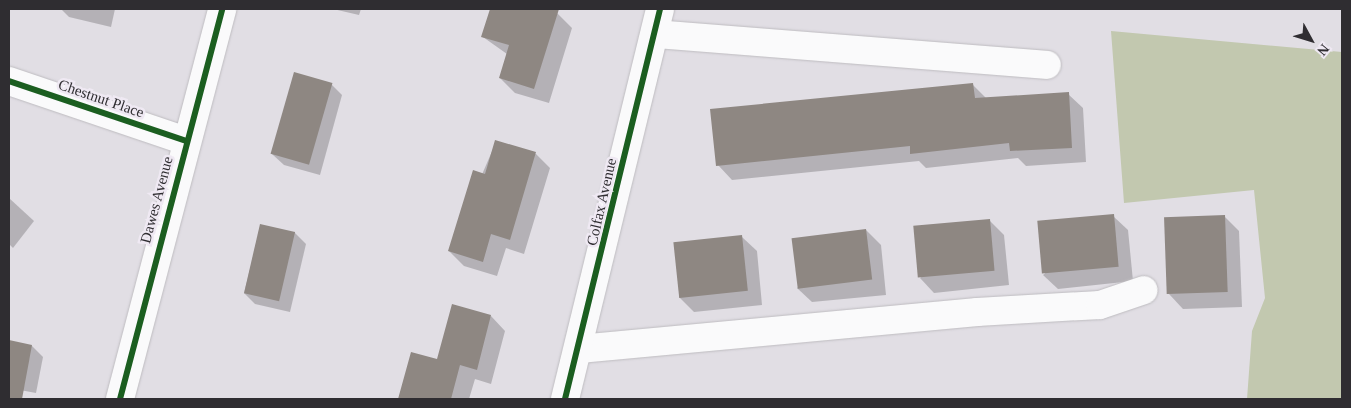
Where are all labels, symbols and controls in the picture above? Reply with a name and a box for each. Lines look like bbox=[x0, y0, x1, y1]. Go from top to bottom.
north arrow bbox=[1286, 15, 1336, 65]
text: N bbox=[1314, 41, 1332, 58]
street label: Chestnut Place bbox=[56, 76, 146, 122]
street label: Dawes Avenue bbox=[137, 154, 177, 246]
street label: Colfax Avenue bbox=[583, 156, 621, 248]

